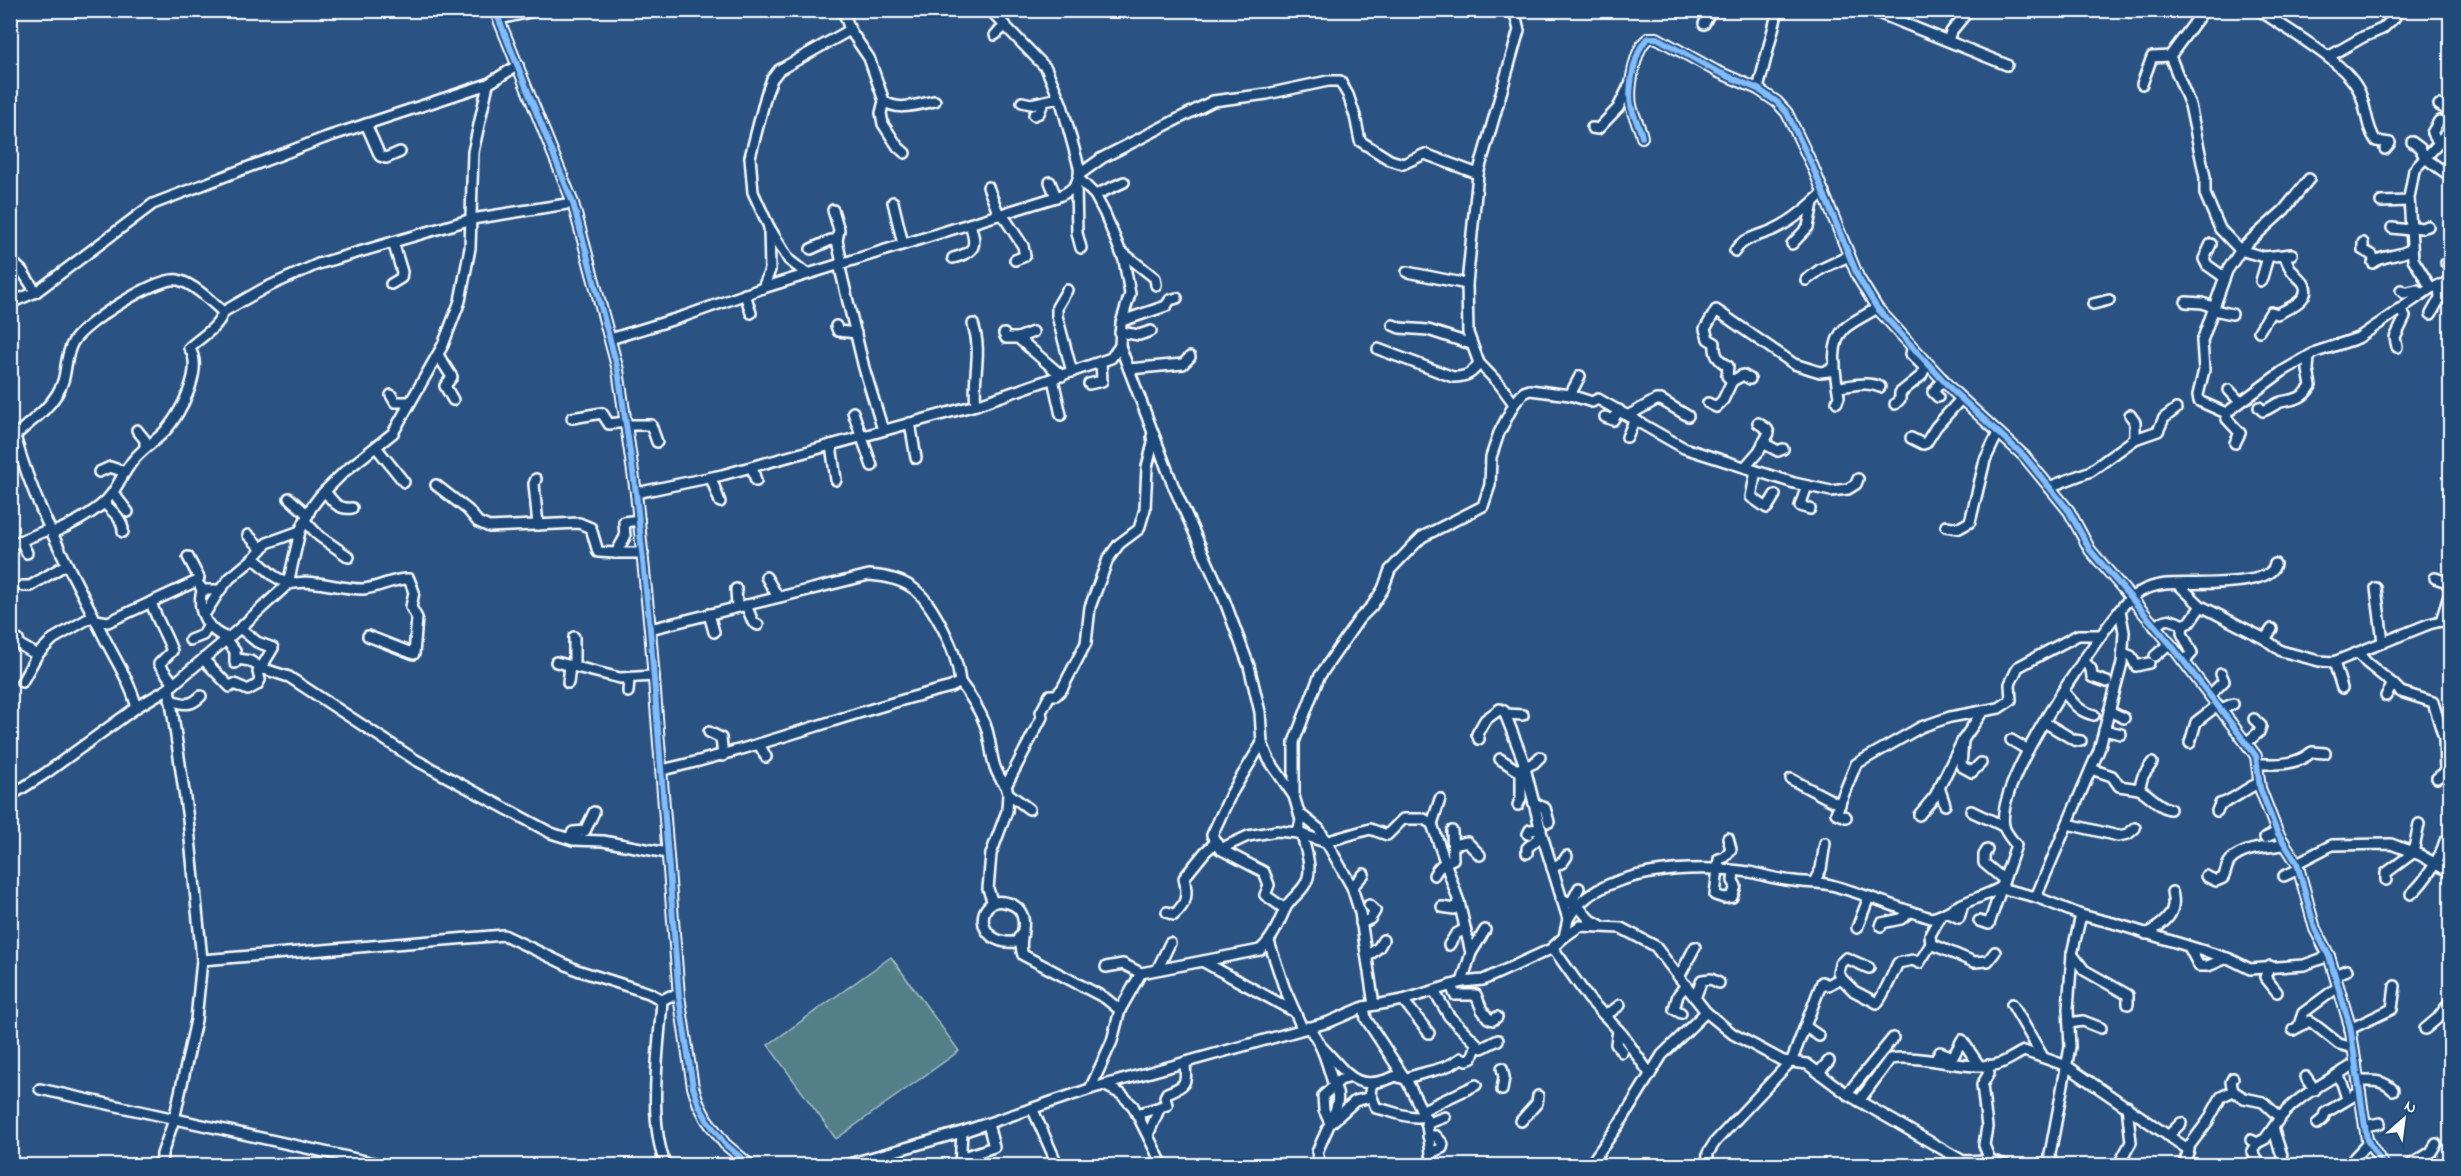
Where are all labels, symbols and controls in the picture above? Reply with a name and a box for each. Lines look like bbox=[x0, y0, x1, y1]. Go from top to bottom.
north arrow bbox=[2374, 1089, 2434, 1149]
text: N bbox=[2400, 1094, 2421, 1121]

